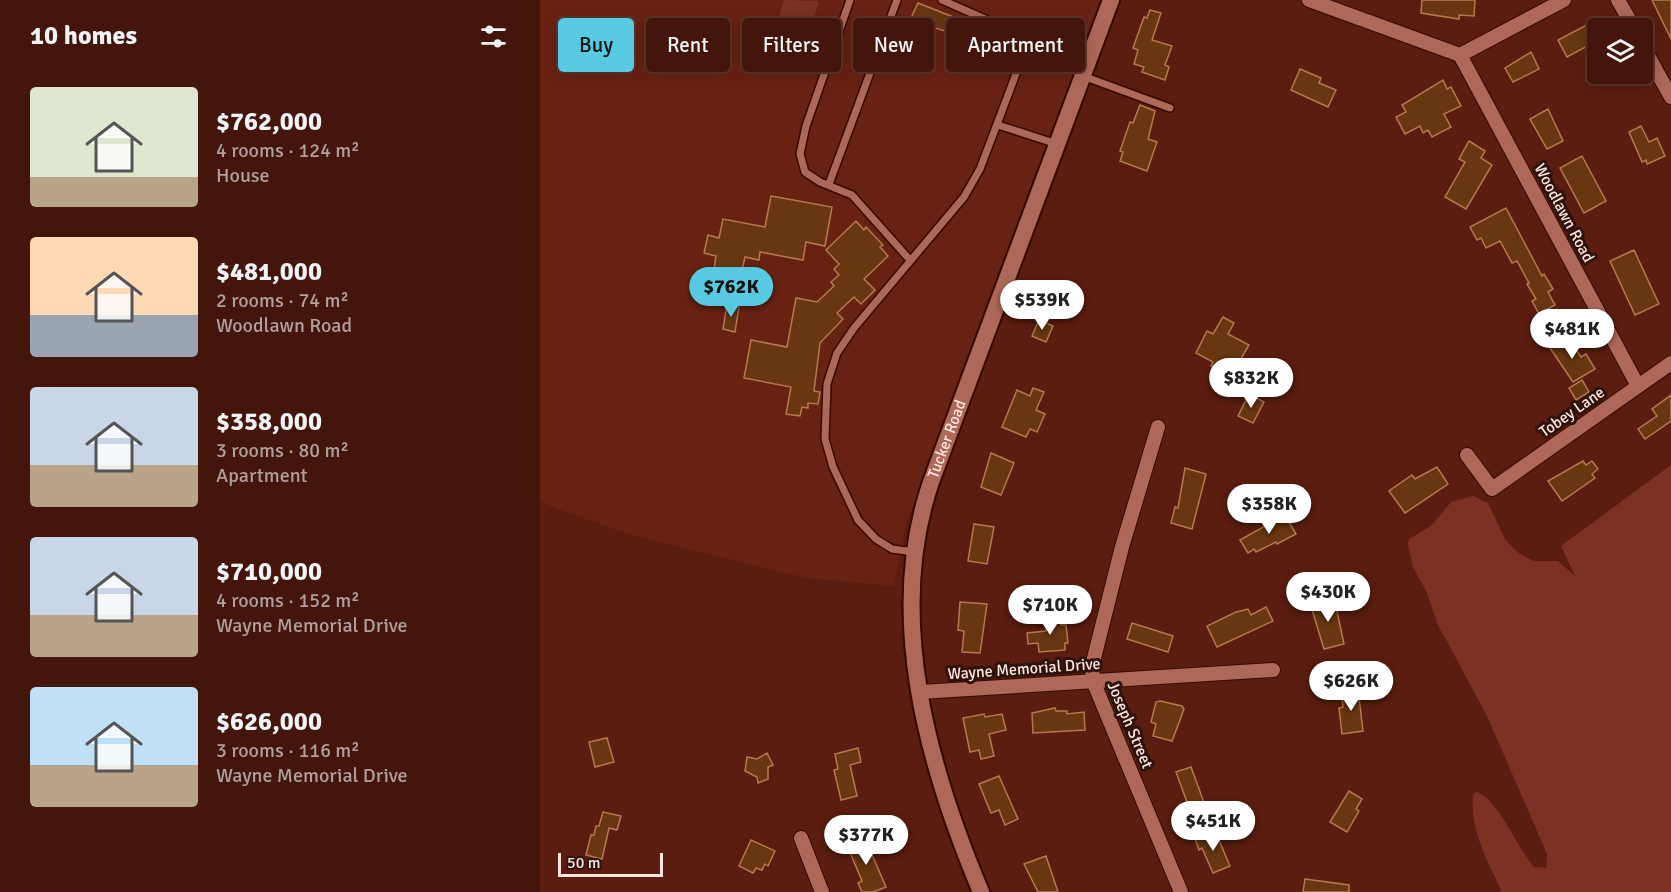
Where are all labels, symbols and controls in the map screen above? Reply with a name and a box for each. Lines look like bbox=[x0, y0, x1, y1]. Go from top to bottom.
chip: Buy bbox=[558, 18, 634, 72]
chip: Rent bbox=[646, 18, 730, 72]
chip: Filters bbox=[742, 18, 841, 72]
chip: New bbox=[853, 18, 934, 72]
chip: Apartment bbox=[946, 18, 1085, 72]
map controls bbox=[1587, 18, 1653, 84]
button: layers bbox=[1587, 18, 1653, 84]
text: 10 homes bbox=[30, 20, 137, 52]
icon: filters bbox=[477, 20, 510, 53]
text: $762,000 bbox=[216, 106, 322, 138]
icon: home bbox=[78, 111, 150, 183]
text: 4 rooms · 124 m² bbox=[216, 138, 360, 163]
street label: Woodlawn Road bbox=[1530, 160, 1598, 266]
text: House bbox=[216, 163, 270, 188]
text: $481,000 bbox=[216, 256, 322, 288]
icon: home bbox=[78, 261, 150, 333]
pin: $762K bbox=[689, 267, 773, 318]
text: $762K bbox=[703, 274, 759, 299]
pin: $539K bbox=[1000, 280, 1084, 331]
text: $539K bbox=[1014, 287, 1070, 312]
text: 2 rooms · 74 m² bbox=[216, 288, 349, 313]
pin: $481K bbox=[1530, 309, 1614, 360]
text: Woodlawn Road bbox=[216, 313, 352, 338]
text: $481K bbox=[1544, 316, 1600, 341]
pin: $832K bbox=[1209, 358, 1293, 409]
text: $832K bbox=[1223, 365, 1279, 390]
street label: Tobey Lane bbox=[1535, 382, 1609, 442]
street label: Tucker Road bbox=[923, 397, 971, 481]
text: $358,000 bbox=[216, 406, 322, 438]
icon: home bbox=[78, 411, 150, 483]
text: 3 rooms · 80 m² bbox=[216, 438, 349, 463]
text: Apartment bbox=[216, 463, 308, 488]
pin: $358K bbox=[1227, 484, 1311, 535]
text: $358K bbox=[1241, 491, 1297, 516]
text: $710,000 bbox=[216, 556, 322, 588]
icon: home bbox=[78, 561, 150, 633]
pin: $430K bbox=[1286, 572, 1370, 623]
text: $430K bbox=[1300, 579, 1356, 604]
pin: $710K bbox=[1008, 585, 1092, 636]
text: 4 rooms · 152 m² bbox=[216, 588, 360, 613]
text: $710K bbox=[1022, 592, 1078, 617]
text: Wayne Memorial Drive bbox=[216, 613, 408, 638]
street label: Wayne Memorial Drive bbox=[947, 654, 1101, 684]
pin: $626K bbox=[1309, 661, 1393, 712]
text: $626K bbox=[1323, 668, 1379, 693]
street label: Joseph Street bbox=[1103, 678, 1158, 772]
text: $626,000 bbox=[216, 706, 322, 738]
icon: home bbox=[78, 711, 150, 783]
text: 3 rooms · 116 m² bbox=[216, 738, 360, 763]
text: Wayne Memorial Drive bbox=[216, 763, 408, 788]
pin: $451K bbox=[1171, 801, 1255, 852]
text: $451K bbox=[1185, 808, 1241, 833]
pin: $377K bbox=[824, 815, 908, 866]
text: $377K bbox=[838, 822, 894, 847]
scale bar bbox=[558, 850, 663, 878]
text: 50 m bbox=[567, 853, 601, 873]

